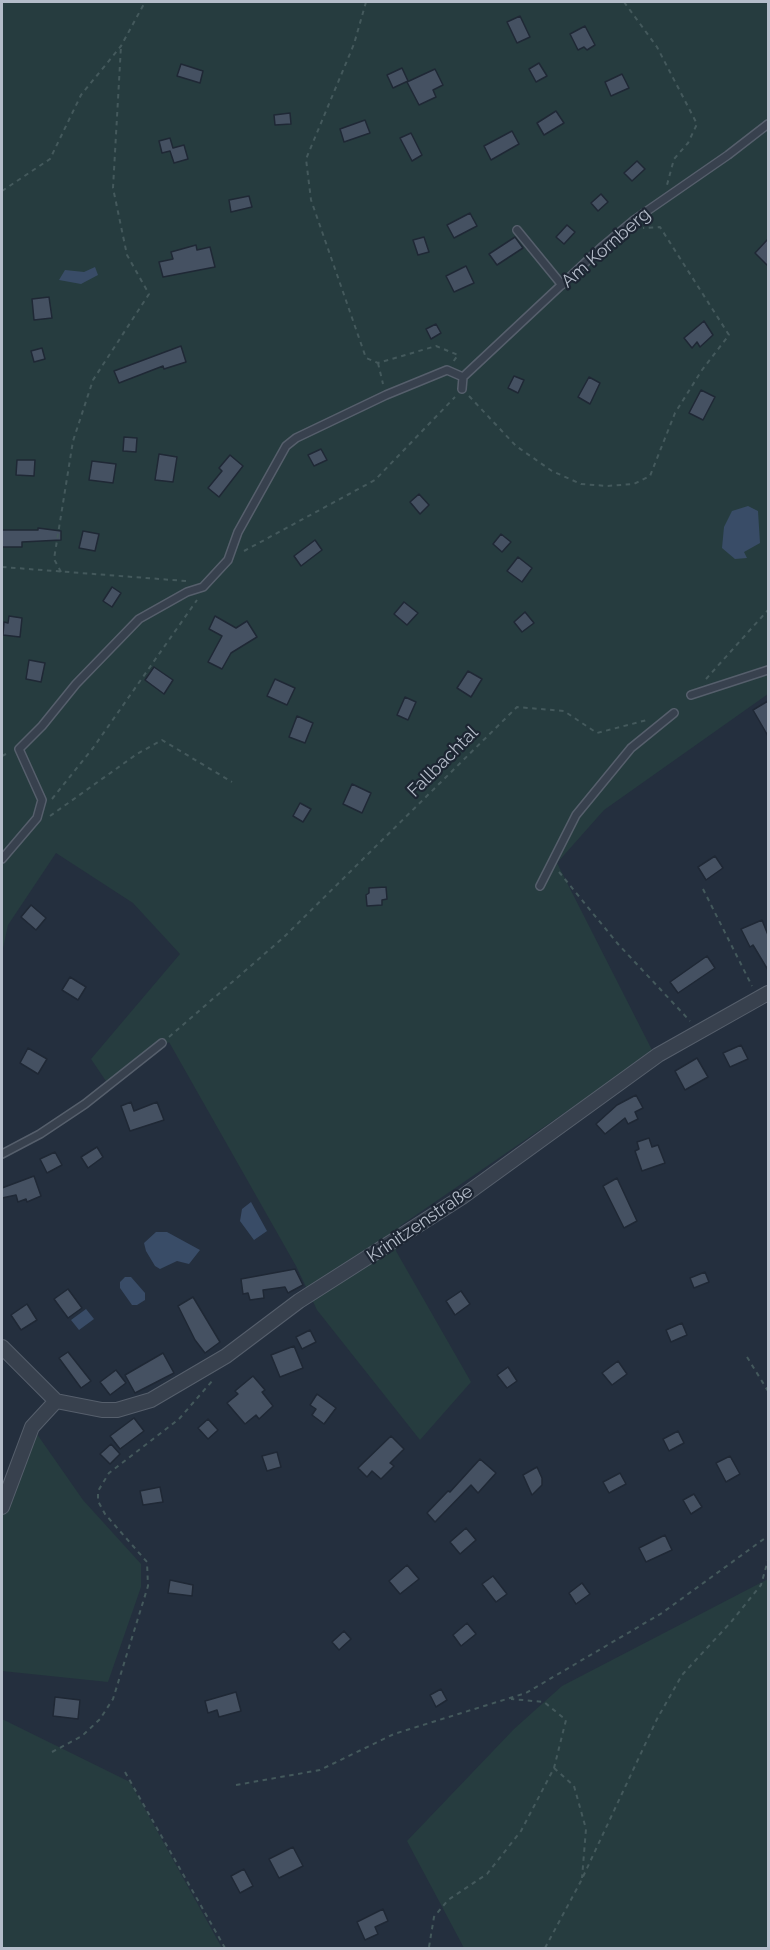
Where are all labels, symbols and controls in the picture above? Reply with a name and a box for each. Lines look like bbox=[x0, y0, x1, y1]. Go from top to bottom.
street label: Am Kornberg bbox=[557, 204, 655, 292]
street label: Fallbachtal bbox=[403, 722, 483, 802]
street label: Krinitzenstraße bbox=[363, 1181, 477, 1267]

